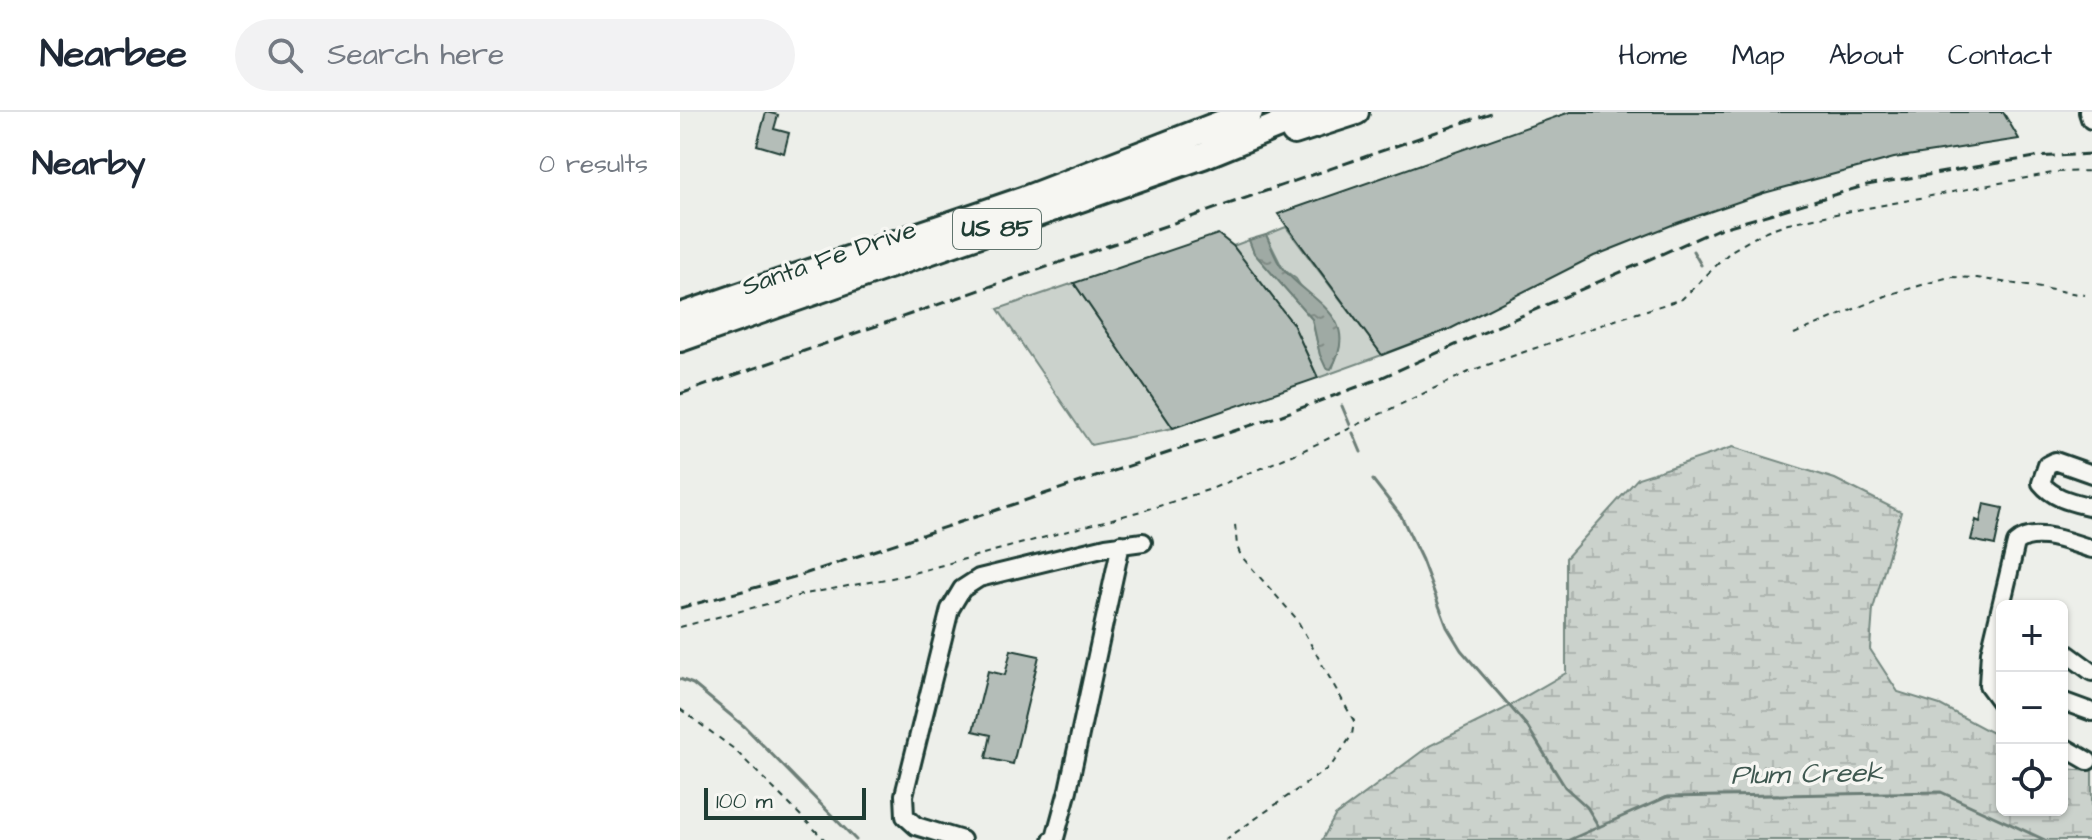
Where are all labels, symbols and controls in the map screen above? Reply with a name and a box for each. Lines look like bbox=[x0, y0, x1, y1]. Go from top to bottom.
search box bbox=[235, 19, 795, 91]
text: Nearbee bbox=[40, 29, 187, 81]
icon: search bbox=[263, 33, 307, 77]
text: Search here bbox=[327, 34, 504, 76]
text: Home bbox=[1618, 36, 1688, 75]
text: Map bbox=[1732, 36, 1785, 75]
text: About bbox=[1829, 36, 1904, 75]
text: Contact bbox=[1948, 36, 2052, 75]
text: Nearby bbox=[32, 140, 146, 188]
text: 0 results bbox=[539, 146, 648, 182]
road number: US 85 bbox=[953, 209, 1041, 249]
street label: Santa Fe Drive bbox=[737, 211, 921, 305]
map controls bbox=[1996, 600, 2068, 816]
button: + bbox=[1996, 600, 2068, 672]
button: − bbox=[1996, 672, 2068, 744]
button: locate bbox=[1996, 744, 2068, 816]
water label: Plum Creek bbox=[1731, 753, 1884, 795]
scale bar bbox=[704, 784, 866, 820]
text: 100 m bbox=[716, 786, 773, 817]

